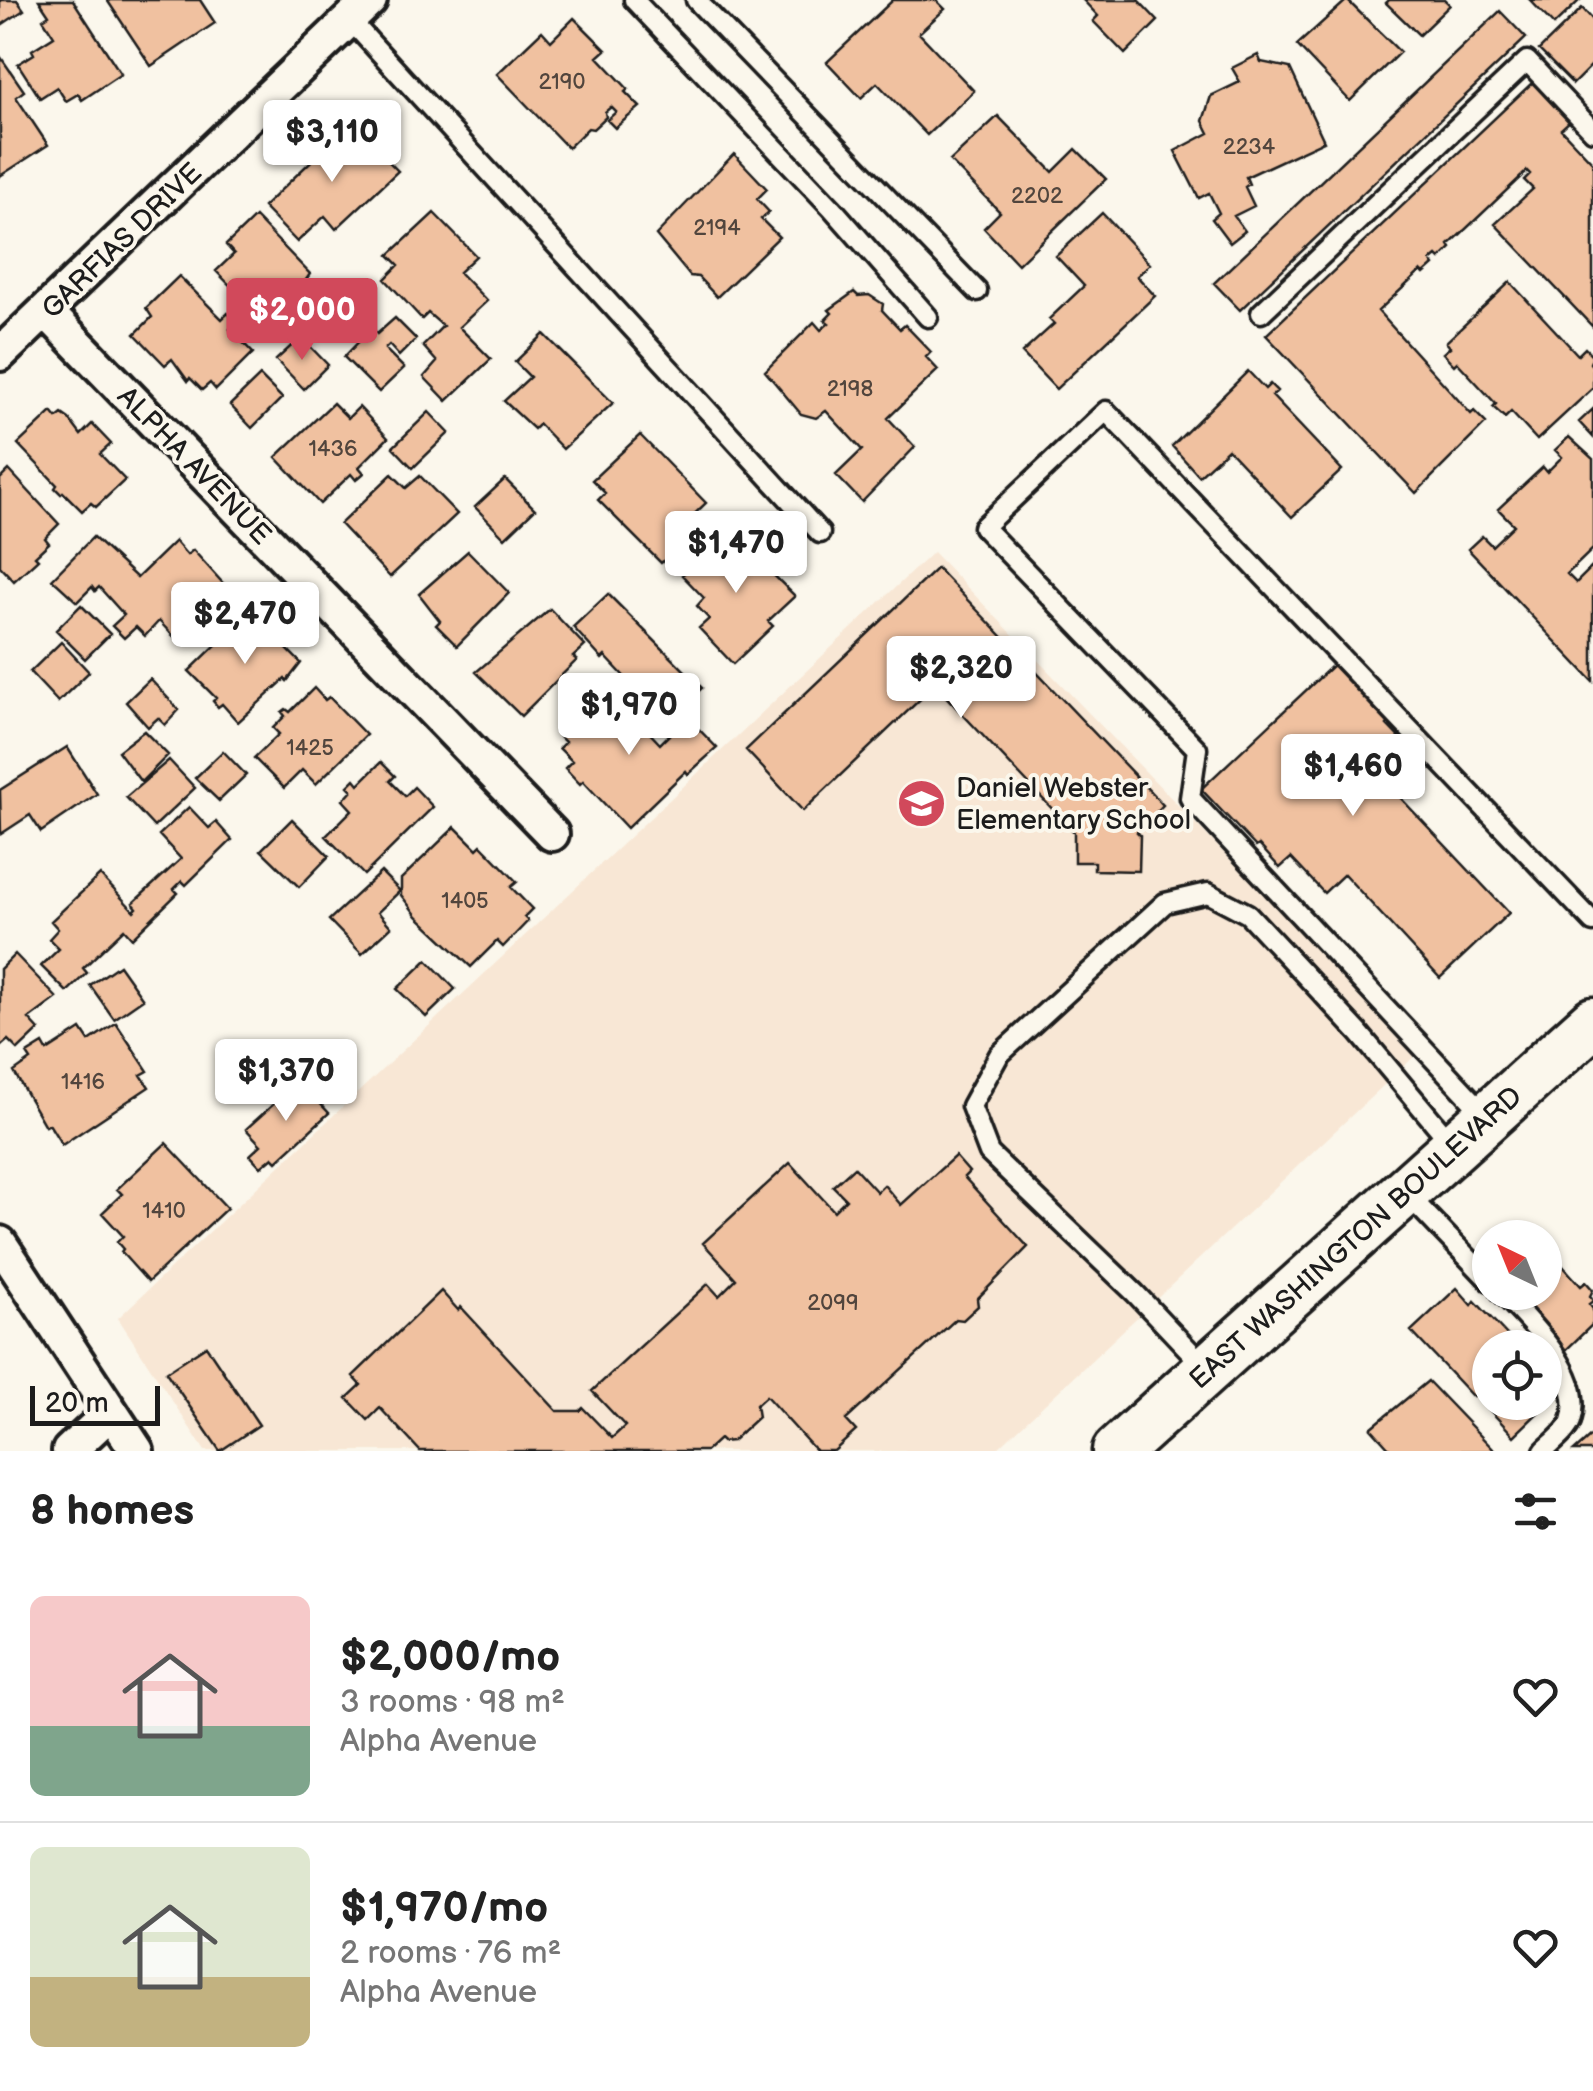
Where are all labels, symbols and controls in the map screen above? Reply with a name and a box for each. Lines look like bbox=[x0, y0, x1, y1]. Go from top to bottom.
house number: 2190 bbox=[539, 69, 585, 96]
pin: $3,110 bbox=[251, 100, 413, 185]
text: $3,110 bbox=[285, 113, 379, 152]
house number: 2234 bbox=[1223, 134, 1276, 161]
street label: GARFIAS DRIVE bbox=[35, 157, 209, 326]
house number: 2202 bbox=[1011, 183, 1063, 210]
house number: 2194 bbox=[693, 215, 741, 242]
pin: $2,000 bbox=[221, 278, 383, 363]
text: $2,000 bbox=[248, 291, 356, 330]
house number: 2198 bbox=[827, 376, 873, 403]
street label: ALPHA AVENUE bbox=[110, 380, 277, 552]
house number: 1436 bbox=[309, 436, 357, 463]
pin: $1,470 bbox=[655, 511, 817, 596]
text: $1,470 bbox=[687, 524, 785, 563]
pin: $2,470 bbox=[164, 582, 326, 667]
text: $2,470 bbox=[193, 595, 297, 634]
pin: $2,320 bbox=[880, 636, 1042, 721]
text: $2,320 bbox=[909, 649, 1013, 688]
pin: $1,970 bbox=[548, 673, 710, 758]
text: $1,970 bbox=[580, 686, 678, 725]
pin: $1,460 bbox=[1272, 734, 1434, 819]
house number: 1425 bbox=[286, 735, 334, 762]
text: $1,460 bbox=[1303, 747, 1403, 786]
place label: Daniel Webster Elementary School bbox=[956, 772, 1191, 837]
school or university icon: Daniel Webster Elementary School bbox=[895, 777, 947, 829]
house number: 1405 bbox=[441, 888, 489, 915]
pin: $1,370 bbox=[205, 1039, 367, 1124]
text: $1,370 bbox=[237, 1052, 335, 1091]
house number: 1416 bbox=[61, 1069, 105, 1096]
street label: EAST WASHINGTON BOULEVARD bbox=[1183, 1080, 1529, 1396]
house number: 1410 bbox=[142, 1198, 186, 1225]
north arrow bbox=[1472, 1220, 1562, 1310]
map controls bbox=[1472, 1220, 1562, 1420]
house number: 2099 bbox=[807, 1290, 859, 1317]
button: locate bbox=[1472, 1330, 1562, 1420]
scale bar bbox=[30, 1381, 160, 1426]
text: 20 m bbox=[45, 1387, 109, 1420]
icon: filters bbox=[1508, 1484, 1563, 1539]
text: 8 homes bbox=[30, 1486, 194, 1537]
text: $2,000/mo bbox=[340, 1632, 560, 1683]
icon: home bbox=[110, 1636, 230, 1756]
icon: heart bbox=[1508, 1669, 1563, 1724]
text: 3 rooms · 98 m² bbox=[340, 1683, 565, 1722]
text: Alpha Avenue bbox=[340, 1722, 537, 1761]
text: $1,970/mo bbox=[340, 1883, 548, 1934]
icon: home bbox=[110, 1887, 230, 2007]
icon: heart bbox=[1508, 1920, 1563, 1975]
text: 2 rooms · 76 m² bbox=[340, 1934, 561, 1973]
text: Alpha Avenue bbox=[340, 1973, 537, 2012]

